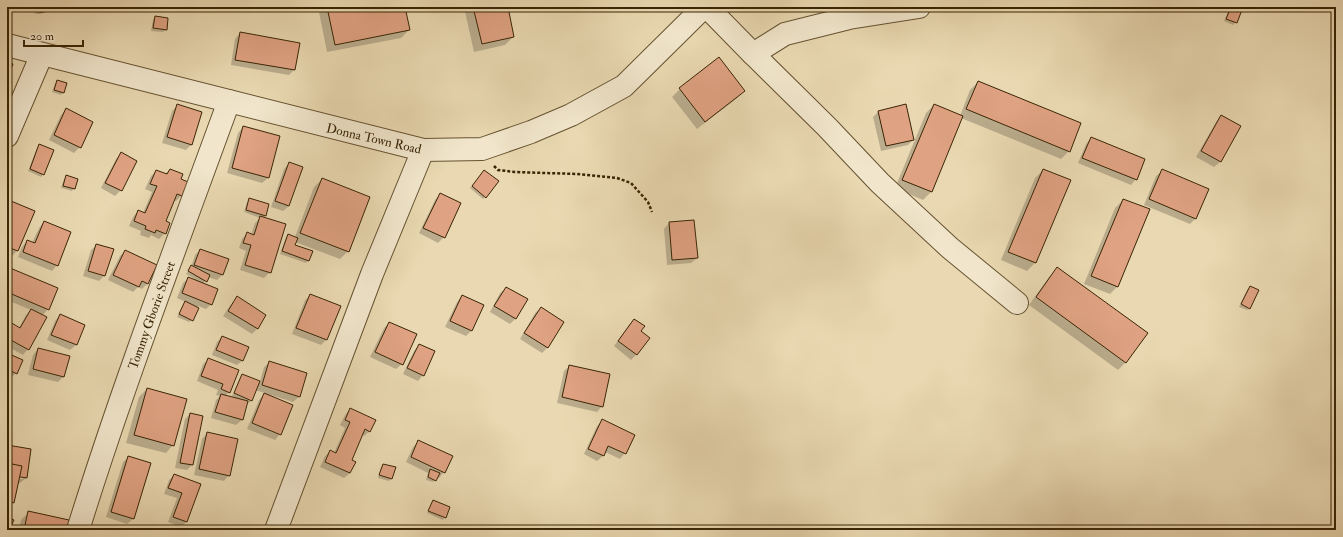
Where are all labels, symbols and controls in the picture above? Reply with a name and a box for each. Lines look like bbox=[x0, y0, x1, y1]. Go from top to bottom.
scale bar bbox=[24, 22, 83, 48]
text: 20 m bbox=[30, 29, 55, 44]
street label: Donna Town Road bbox=[325, 120, 423, 158]
street label: Tommy Gborie Street bbox=[125, 259, 180, 372]

